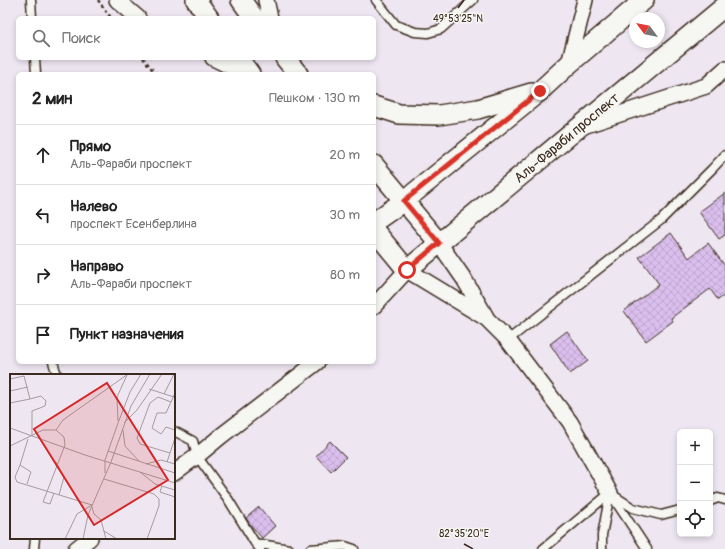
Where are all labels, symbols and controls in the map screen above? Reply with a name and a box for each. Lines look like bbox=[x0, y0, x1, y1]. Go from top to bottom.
north arrow bbox=[629, 12, 665, 48]
text: 49°53'25"N bbox=[433, 13, 483, 25]
search box bbox=[16, 16, 376, 60]
icon: search bbox=[30, 27, 52, 49]
text: Поиск bbox=[62, 29, 101, 48]
route end bbox=[531, 82, 549, 100]
text: 2 мин bbox=[32, 88, 72, 109]
street label: Аль-Фараби проспект bbox=[510, 89, 622, 186]
text: Пешком · 130 m bbox=[269, 90, 360, 106]
text: Прямо bbox=[70, 137, 111, 156]
icon: ahead bbox=[32, 144, 54, 166]
text: 20 m bbox=[329, 147, 360, 163]
text: Аль-Фараби проспект bbox=[70, 156, 192, 172]
text: Налево bbox=[70, 197, 117, 216]
icon: left bbox=[32, 204, 54, 226]
text: 30 m bbox=[330, 207, 360, 223]
text: проспект Есенберлина bbox=[70, 216, 197, 232]
text: Направо bbox=[70, 257, 124, 276]
route start bbox=[398, 261, 416, 279]
icon: right bbox=[32, 264, 54, 286]
text: 80 m bbox=[330, 267, 360, 283]
text: Аль-Фараби проспект bbox=[70, 276, 192, 292]
icon: arrive bbox=[32, 324, 54, 346]
text: Пункт назначения bbox=[70, 325, 184, 344]
inset map bbox=[10, 374, 175, 539]
map controls bbox=[677, 429, 713, 537]
button: + bbox=[677, 429, 713, 465]
button: − bbox=[677, 465, 713, 501]
button: locate bbox=[677, 501, 713, 537]
text: 82°35'20"E bbox=[439, 528, 489, 540]

